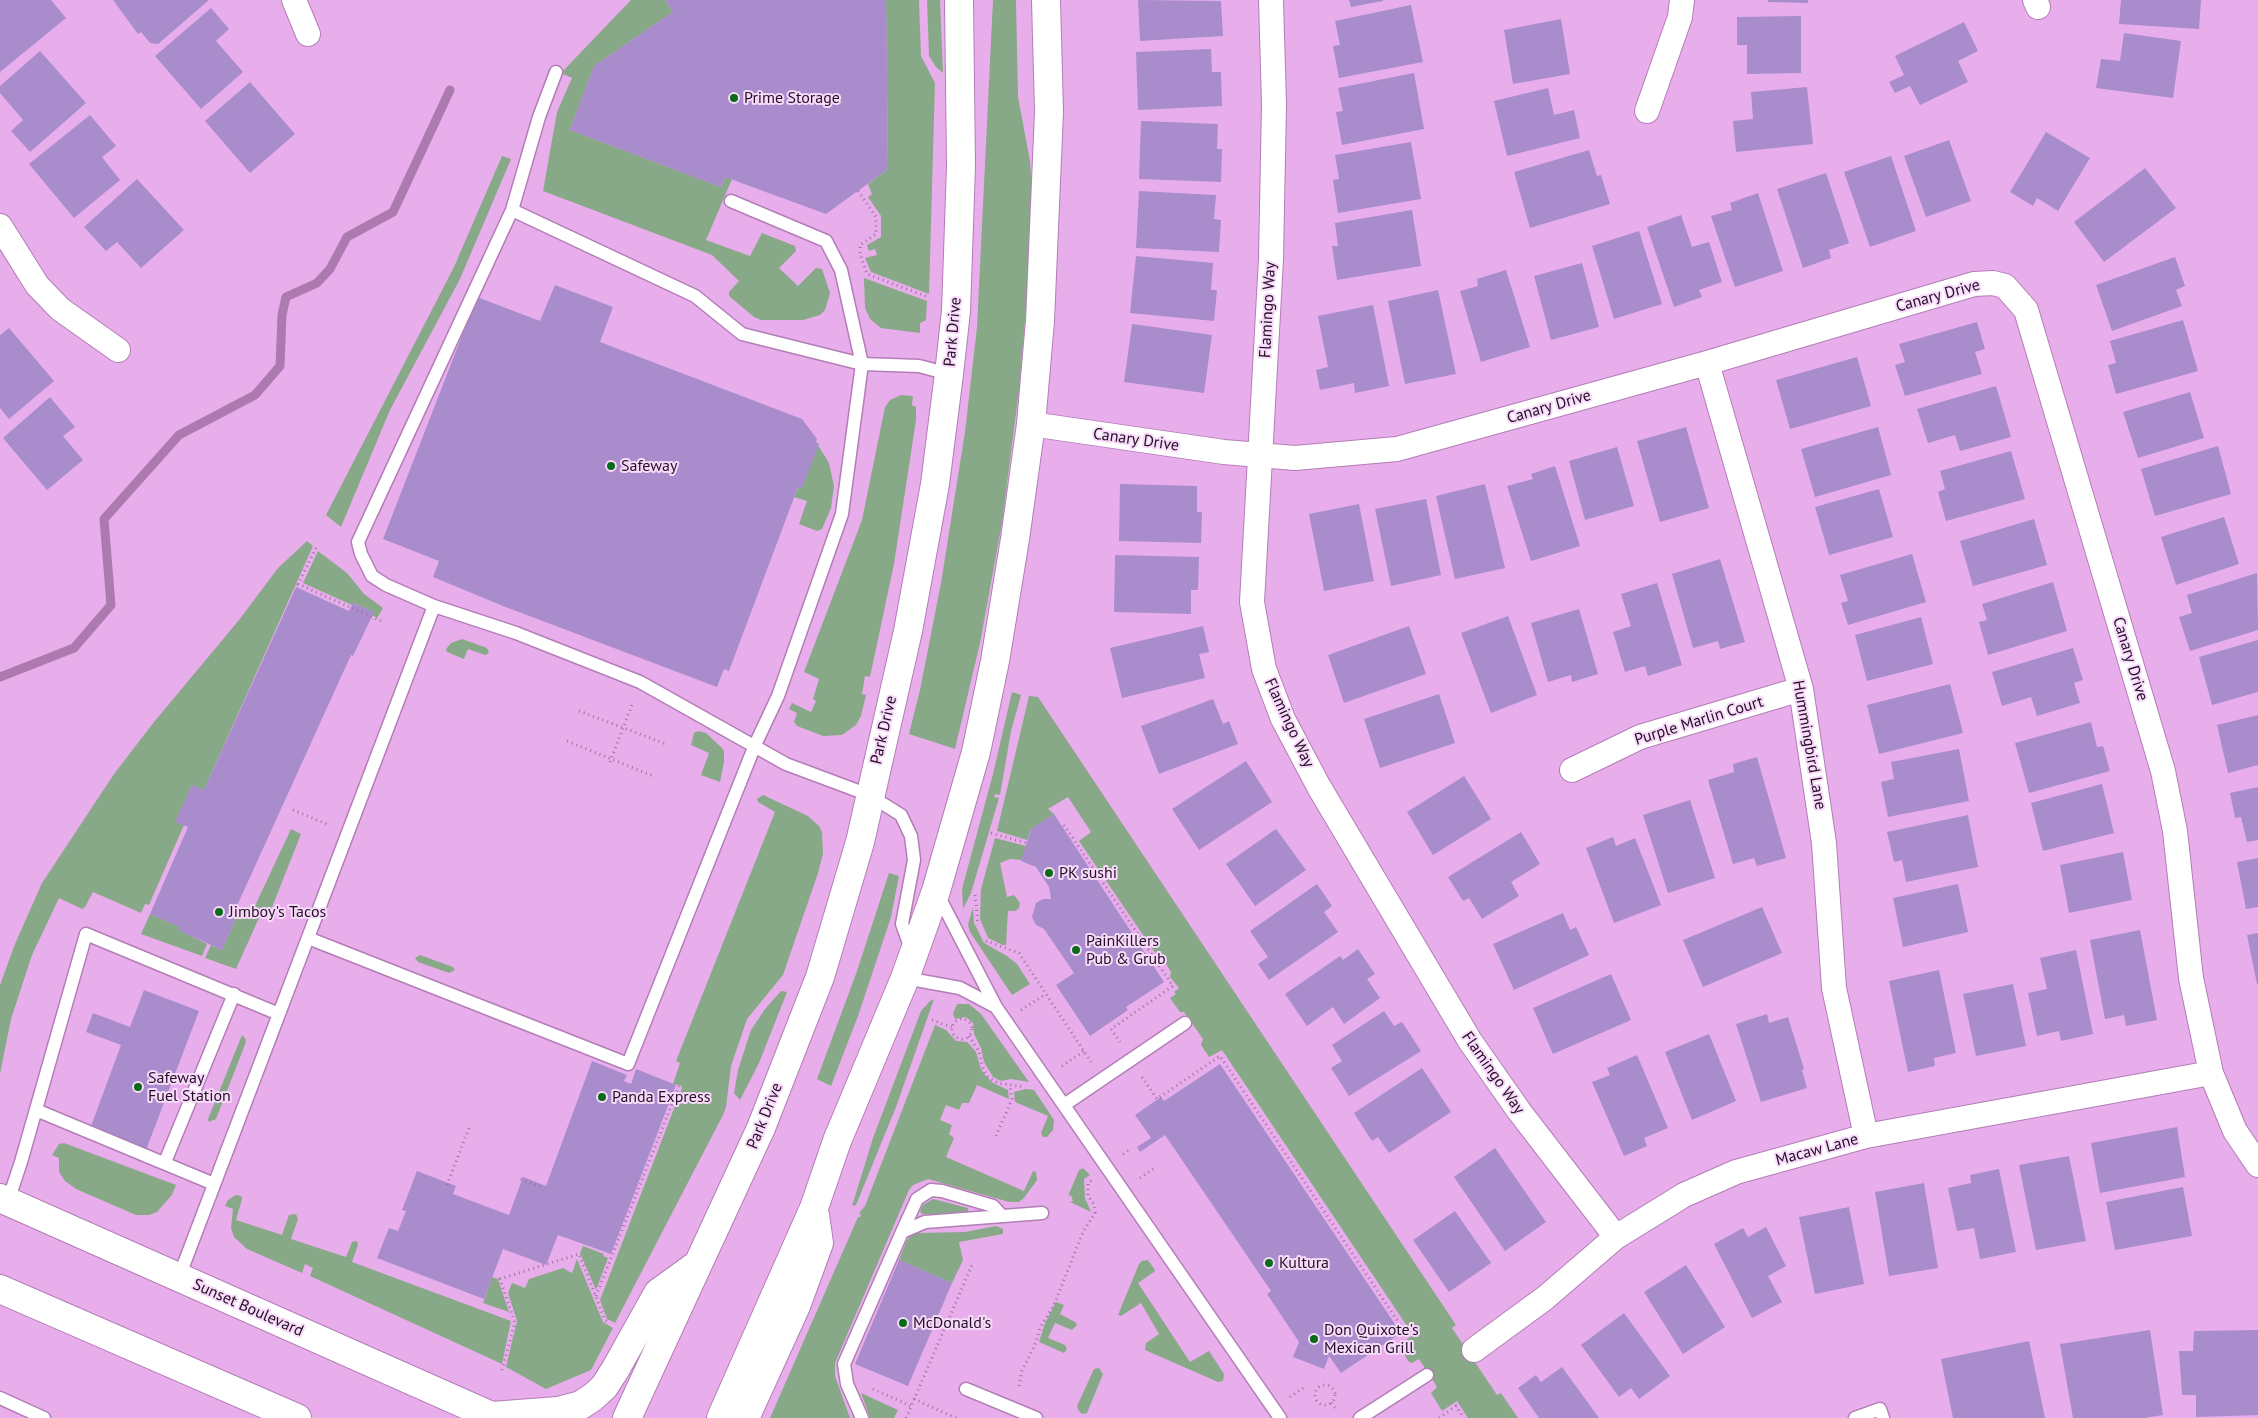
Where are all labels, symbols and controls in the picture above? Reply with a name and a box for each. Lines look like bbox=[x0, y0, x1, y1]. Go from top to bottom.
place label: Prime Storage bbox=[744, 88, 840, 108]
marker: Prime Storage bbox=[728, 92, 740, 104]
street label: Flamingo Way bbox=[1256, 261, 1280, 359]
street label: Canary Drive bbox=[1894, 276, 1982, 316]
street label: Park Drive bbox=[940, 297, 966, 367]
street label: Canary Drive bbox=[1505, 386, 1593, 428]
street label: Canary Drive bbox=[1092, 424, 1180, 456]
place label: Safeway bbox=[621, 456, 677, 476]
marker: Safeway bbox=[605, 460, 617, 472]
street label: Canary Drive bbox=[2108, 615, 2152, 703]
street label: Flamingo Way bbox=[1260, 675, 1318, 771]
street label: Hummingbird Lane bbox=[1788, 679, 1830, 811]
street label: Purple Marlin Court bbox=[1632, 692, 1766, 750]
street label: Park Drive bbox=[867, 694, 901, 766]
place label: PK sushi bbox=[1059, 863, 1117, 883]
marker: PK sushi bbox=[1043, 867, 1055, 879]
place label: Jimboy's Tacos bbox=[229, 902, 326, 922]
marker: Jimboy's Tacos bbox=[213, 906, 225, 918]
place label: PainKillers Pub & Grub bbox=[1086, 931, 1166, 969]
marker: PainKillers Pub & Grub bbox=[1070, 944, 1082, 956]
street label: Flamingo Way bbox=[1458, 1028, 1528, 1118]
place label: Safeway Fuel Station bbox=[148, 1068, 231, 1106]
street label: Park Drive bbox=[743, 1080, 787, 1152]
marker: Safeway Fuel Station bbox=[132, 1081, 144, 1093]
place label: Panda Express bbox=[612, 1087, 710, 1107]
marker: Panda Express bbox=[596, 1091, 608, 1103]
street label: Macaw Lane bbox=[1774, 1130, 1860, 1170]
place label: Kultura bbox=[1279, 1253, 1329, 1273]
marker: Kultura bbox=[1263, 1257, 1275, 1269]
street label: Sunset Boulevard bbox=[190, 1275, 306, 1341]
place label: McDonald's bbox=[913, 1313, 991, 1333]
marker: McDonald's bbox=[897, 1317, 909, 1329]
place label: Don Quixote's Mexican Grill bbox=[1324, 1320, 1419, 1358]
marker: Don Quixote's Mexican Grill bbox=[1308, 1333, 1320, 1345]

